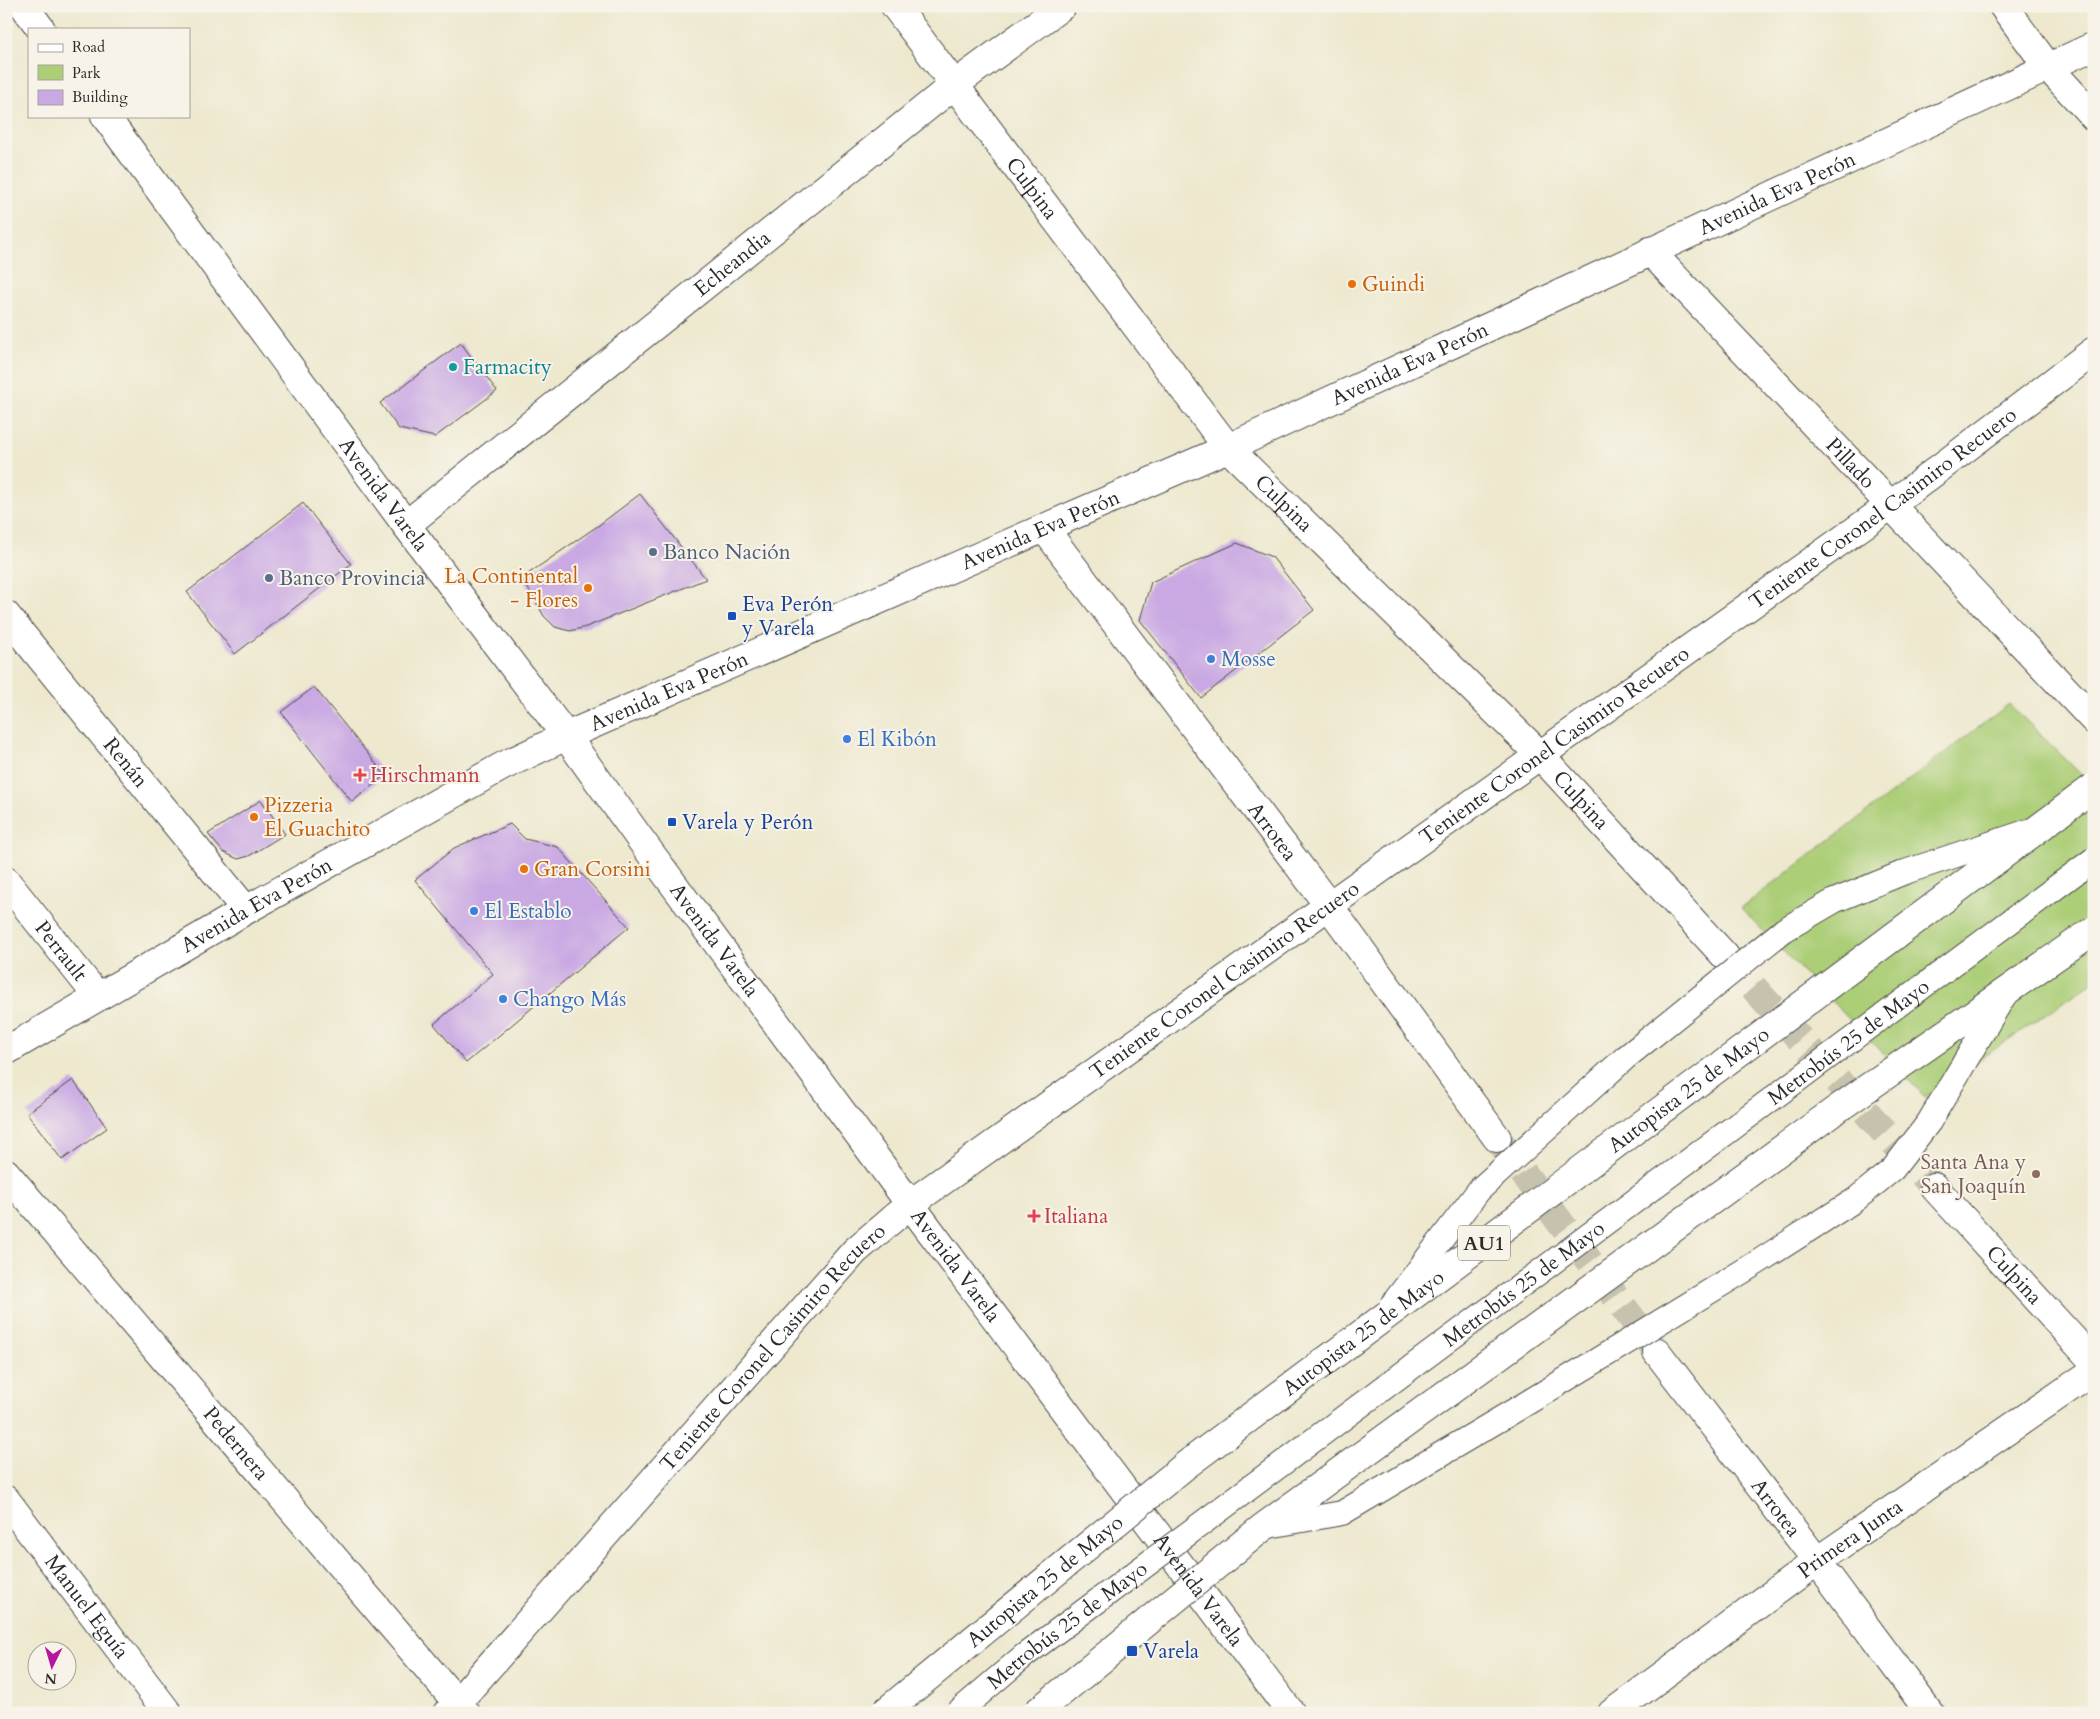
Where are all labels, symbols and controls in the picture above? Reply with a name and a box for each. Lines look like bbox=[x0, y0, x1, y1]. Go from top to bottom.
legend bbox=[28, 28, 190, 118]
text: Road bbox=[72, 37, 105, 57]
text: Park bbox=[72, 63, 101, 83]
text: Building bbox=[72, 87, 128, 107]
street label: Avenida Eva Perón bbox=[1694, 144, 1860, 242]
street label: Culpina bbox=[999, 151, 1065, 225]
street label: Echeandia bbox=[687, 224, 776, 303]
place label: Guindi bbox=[1362, 270, 1425, 299]
marker: Guindi bbox=[1346, 278, 1358, 290]
street label: Avenida Eva Perón bbox=[1326, 315, 1493, 413]
place label: Farmacity bbox=[463, 353, 552, 382]
marker: Farmacity bbox=[447, 361, 459, 373]
street label: Teniente Coronel Casimiro Recuero bbox=[1743, 400, 2022, 616]
street label: Pillado bbox=[1819, 431, 1882, 495]
street label: Avenida Varela bbox=[332, 432, 435, 557]
street label: Culpina bbox=[1249, 468, 1320, 538]
street label: Avenida Eva Perón bbox=[957, 482, 1124, 577]
place label: Banco Nación bbox=[663, 538, 791, 567]
marker: Banco Nación bbox=[647, 546, 659, 558]
place label: La Continental - Flores bbox=[444, 562, 578, 615]
place label: Banco Provincia bbox=[279, 564, 425, 593]
marker: Banco Provincia bbox=[263, 572, 275, 584]
marker: La Continental - Flores bbox=[582, 582, 594, 594]
place label: Eva Perón y Varela bbox=[741, 590, 833, 643]
marker: Eva Perón y Varela bbox=[726, 610, 738, 622]
street label: Teniente Coronel Casimiro Recuero bbox=[1413, 639, 1695, 851]
street label: Avenida Eva Perón bbox=[585, 644, 753, 738]
place label: Mosse bbox=[1221, 645, 1276, 674]
marker: Mosse bbox=[1205, 653, 1217, 665]
place label: El Kibón bbox=[857, 725, 937, 754]
street label: Renán bbox=[97, 731, 155, 794]
marker: El Kibón bbox=[841, 733, 853, 745]
place label: Hirschmann bbox=[370, 761, 480, 790]
street label: Culpina bbox=[1546, 764, 1616, 836]
marker: Hirschmann bbox=[354, 769, 366, 781]
place label: Pizzeria El Guachito bbox=[264, 791, 370, 844]
street label: Arrotea bbox=[1241, 796, 1304, 867]
place label: Varela y Perón bbox=[682, 808, 813, 837]
marker: Pizzeria El Guachito bbox=[248, 811, 260, 823]
marker: Varela y Perón bbox=[666, 816, 678, 828]
street label: Avenida Eva Perón bbox=[175, 850, 338, 960]
place label: Gran Corsini bbox=[534, 855, 651, 884]
marker: Gran Corsini bbox=[518, 863, 530, 875]
street label: Teniente Coronel Casimiro Recuero bbox=[1083, 874, 1365, 1086]
street label: Avenida Varela bbox=[663, 877, 766, 1003]
place label: El Establo bbox=[484, 897, 572, 926]
marker: El Establo bbox=[468, 905, 480, 917]
street label: Perrault bbox=[28, 914, 95, 987]
street label: Metrobús 25 de Mayo bbox=[1761, 972, 1935, 1112]
place label: Chango Más bbox=[513, 985, 626, 1014]
marker: Chango Más bbox=[497, 993, 509, 1005]
street label: Autopista 25 de Mayo bbox=[1602, 1020, 1775, 1160]
place label: Santa Ana y San Joaquín bbox=[1920, 1148, 2026, 1201]
marker: Santa Ana y San Joaquín bbox=[2030, 1168, 2042, 1180]
place label: Italiana bbox=[1044, 1202, 1108, 1231]
street label: Avenida Varela bbox=[904, 1203, 1008, 1328]
marker: Italiana bbox=[1028, 1210, 1040, 1222]
street label: Metrobús 25 de Mayo bbox=[1437, 1214, 1611, 1354]
street label: Teniente Coronel Casimiro Recuero bbox=[653, 1217, 892, 1478]
road number: AU1 bbox=[1458, 1226, 1510, 1260]
street label: Culpina bbox=[1980, 1239, 2049, 1311]
street label: Autopista 25 de Mayo bbox=[1277, 1263, 1450, 1403]
street label: Pedernera bbox=[196, 1400, 276, 1486]
street label: Arrotea bbox=[1744, 1472, 1808, 1543]
street label: Primera Junta bbox=[1791, 1492, 1908, 1585]
street label: Autopista 25 de Mayo bbox=[960, 1508, 1129, 1654]
street label: Avenida Varela bbox=[1148, 1528, 1250, 1650]
street label: Manuel Eguía bbox=[38, 1548, 136, 1665]
street label: Metrobús 25 de Mayo bbox=[981, 1554, 1153, 1696]
place label: Varela bbox=[1143, 1638, 1199, 1664]
north arrow bbox=[28, 1642, 78, 1692]
marker: Varela bbox=[1125, 1644, 1139, 1658]
text: N bbox=[44, 1668, 58, 1688]

